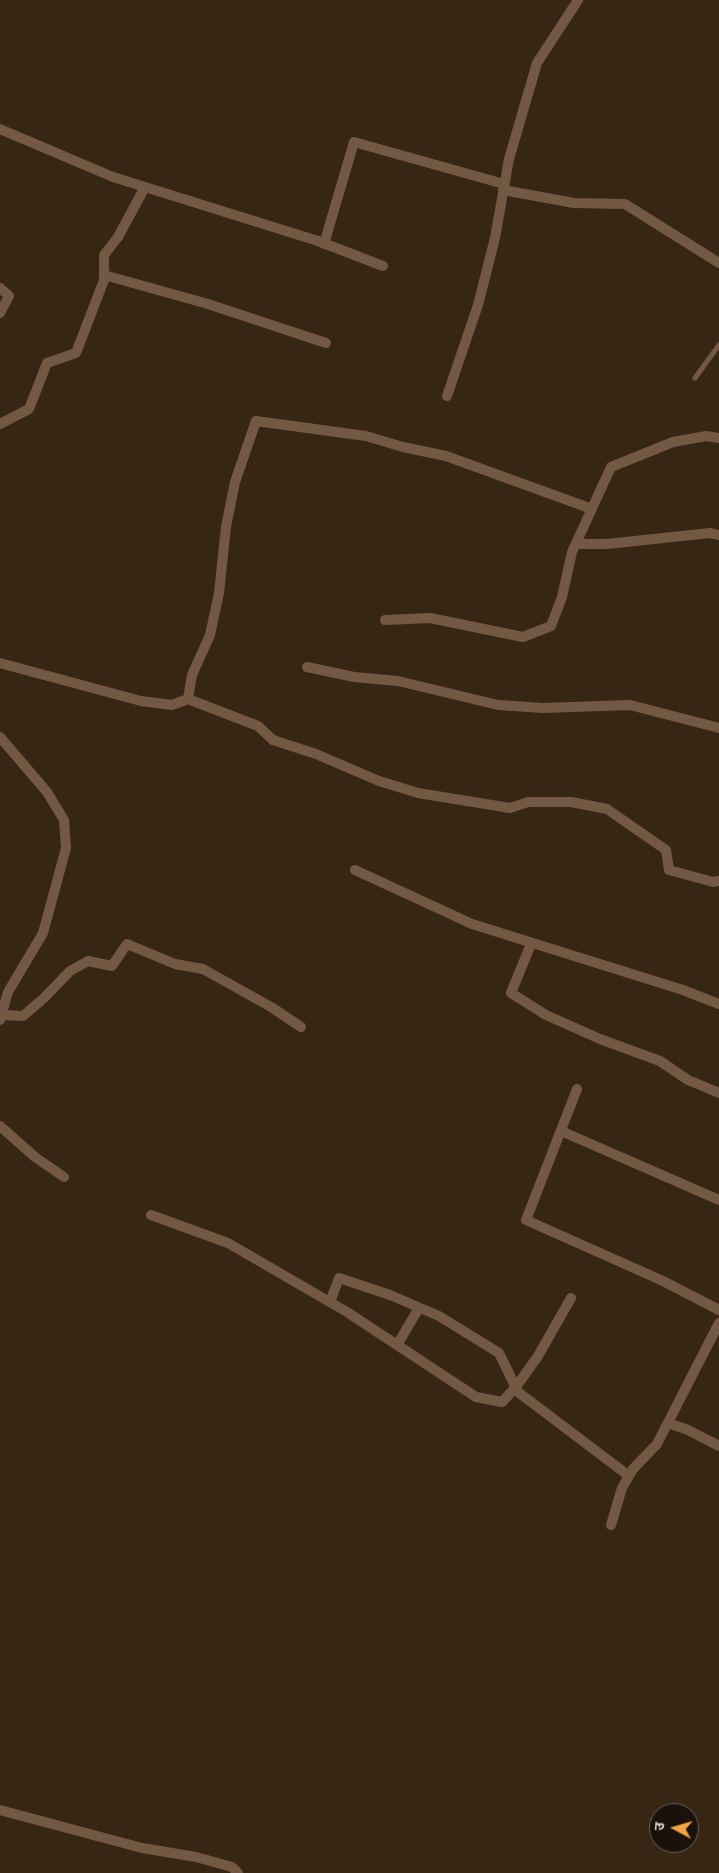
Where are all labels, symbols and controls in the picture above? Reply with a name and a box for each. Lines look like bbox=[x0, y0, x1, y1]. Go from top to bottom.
north arrow bbox=[649, 1803, 699, 1853]
text: उ bbox=[651, 1822, 668, 1831]

